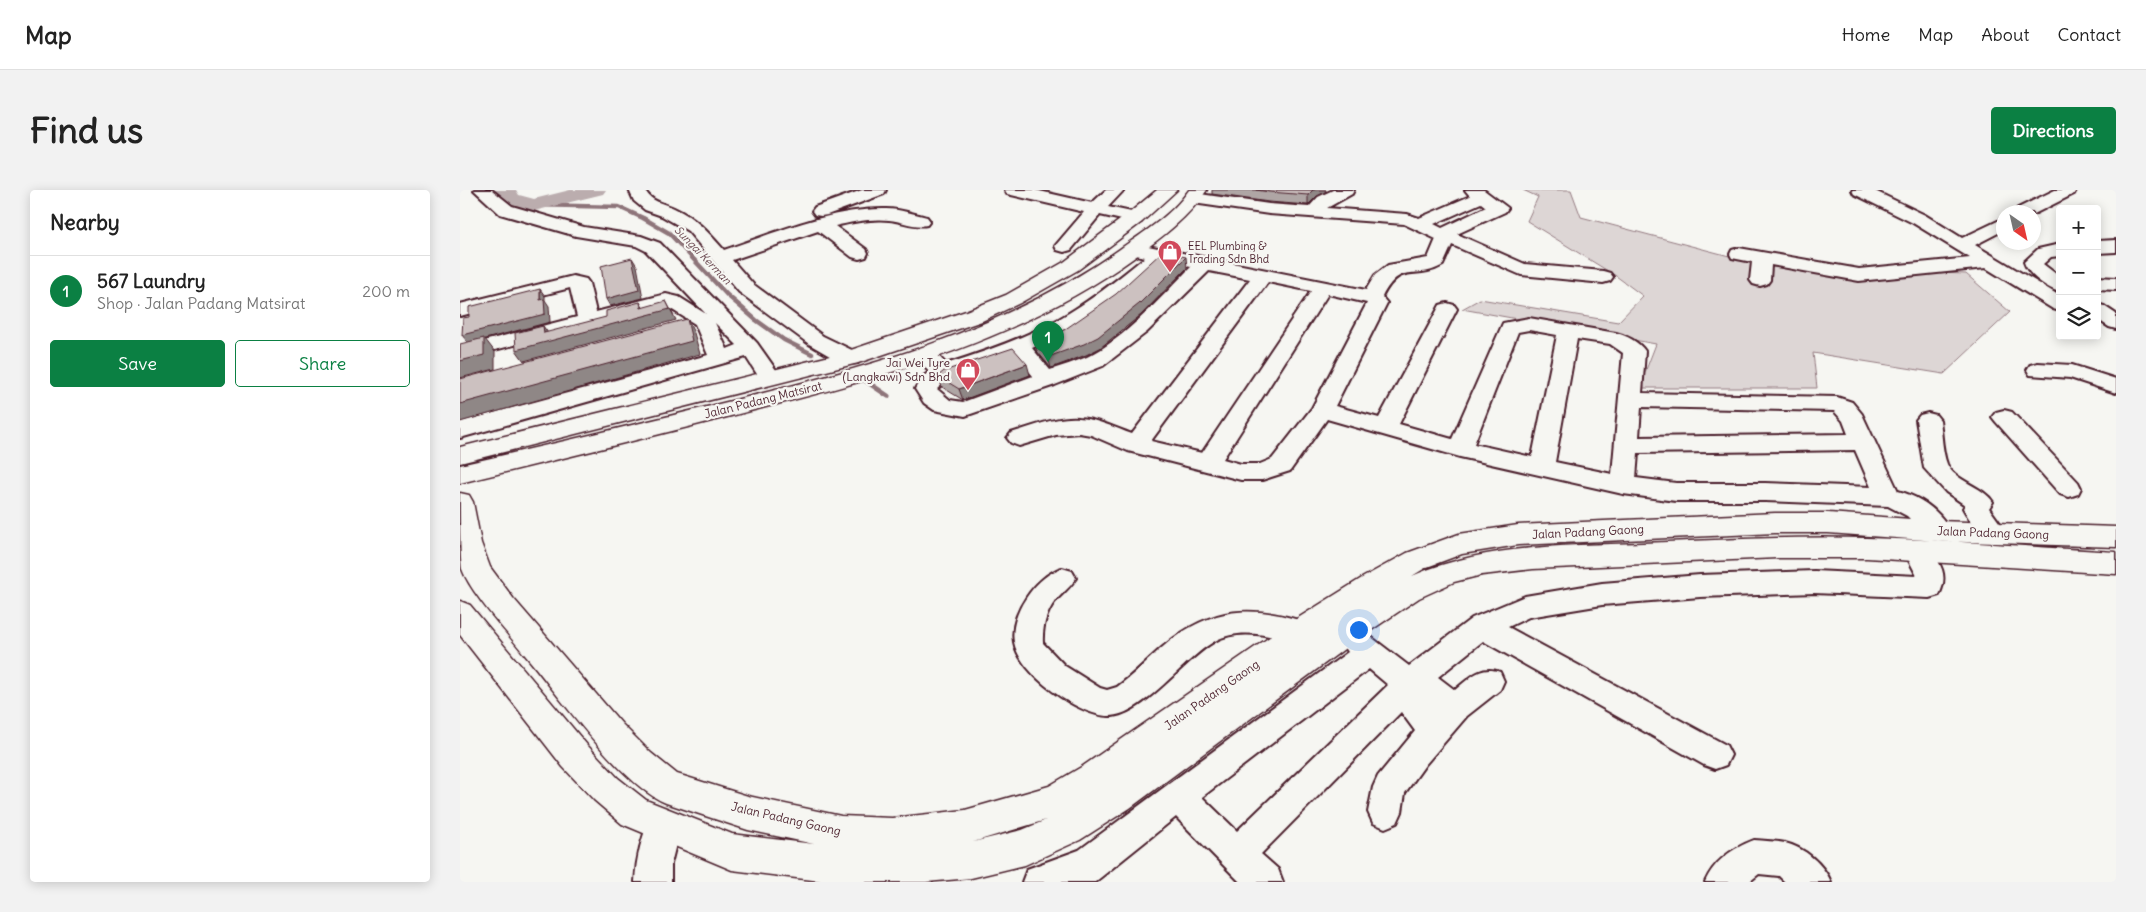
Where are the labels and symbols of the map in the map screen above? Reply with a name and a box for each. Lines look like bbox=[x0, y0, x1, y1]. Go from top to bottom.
north arrow bbox=[1996, 205, 2041, 250]
water label: Sungai Kerman bbox=[672, 223, 735, 288]
shop icon: EEL Plumbing & Trading Sdn Bhd bbox=[1157, 239, 1183, 273]
place label: EEL Plumbing & Trading Sdn Bhd bbox=[1188, 239, 1270, 266]
pin: 1 bbox=[1032, 321, 1064, 362]
place label: Jai Wei Tyre (Langkawi) Sdn Bhd bbox=[843, 355, 950, 384]
shop icon: Jai Wei Tyre (Langkawi) Sdn Bhd bbox=[955, 357, 981, 391]
street label: Jalan Padang Matsirat bbox=[702, 378, 823, 421]
street label: Jalan Padang Gaong bbox=[1532, 521, 1644, 542]
street label: Jalan Padang Gaong bbox=[1937, 523, 2049, 542]
your location bbox=[1346, 617, 1372, 643]
street label: Jalan Padang Gaong bbox=[1161, 656, 1262, 733]
street label: Jalan Padang Gaong bbox=[730, 799, 842, 838]

